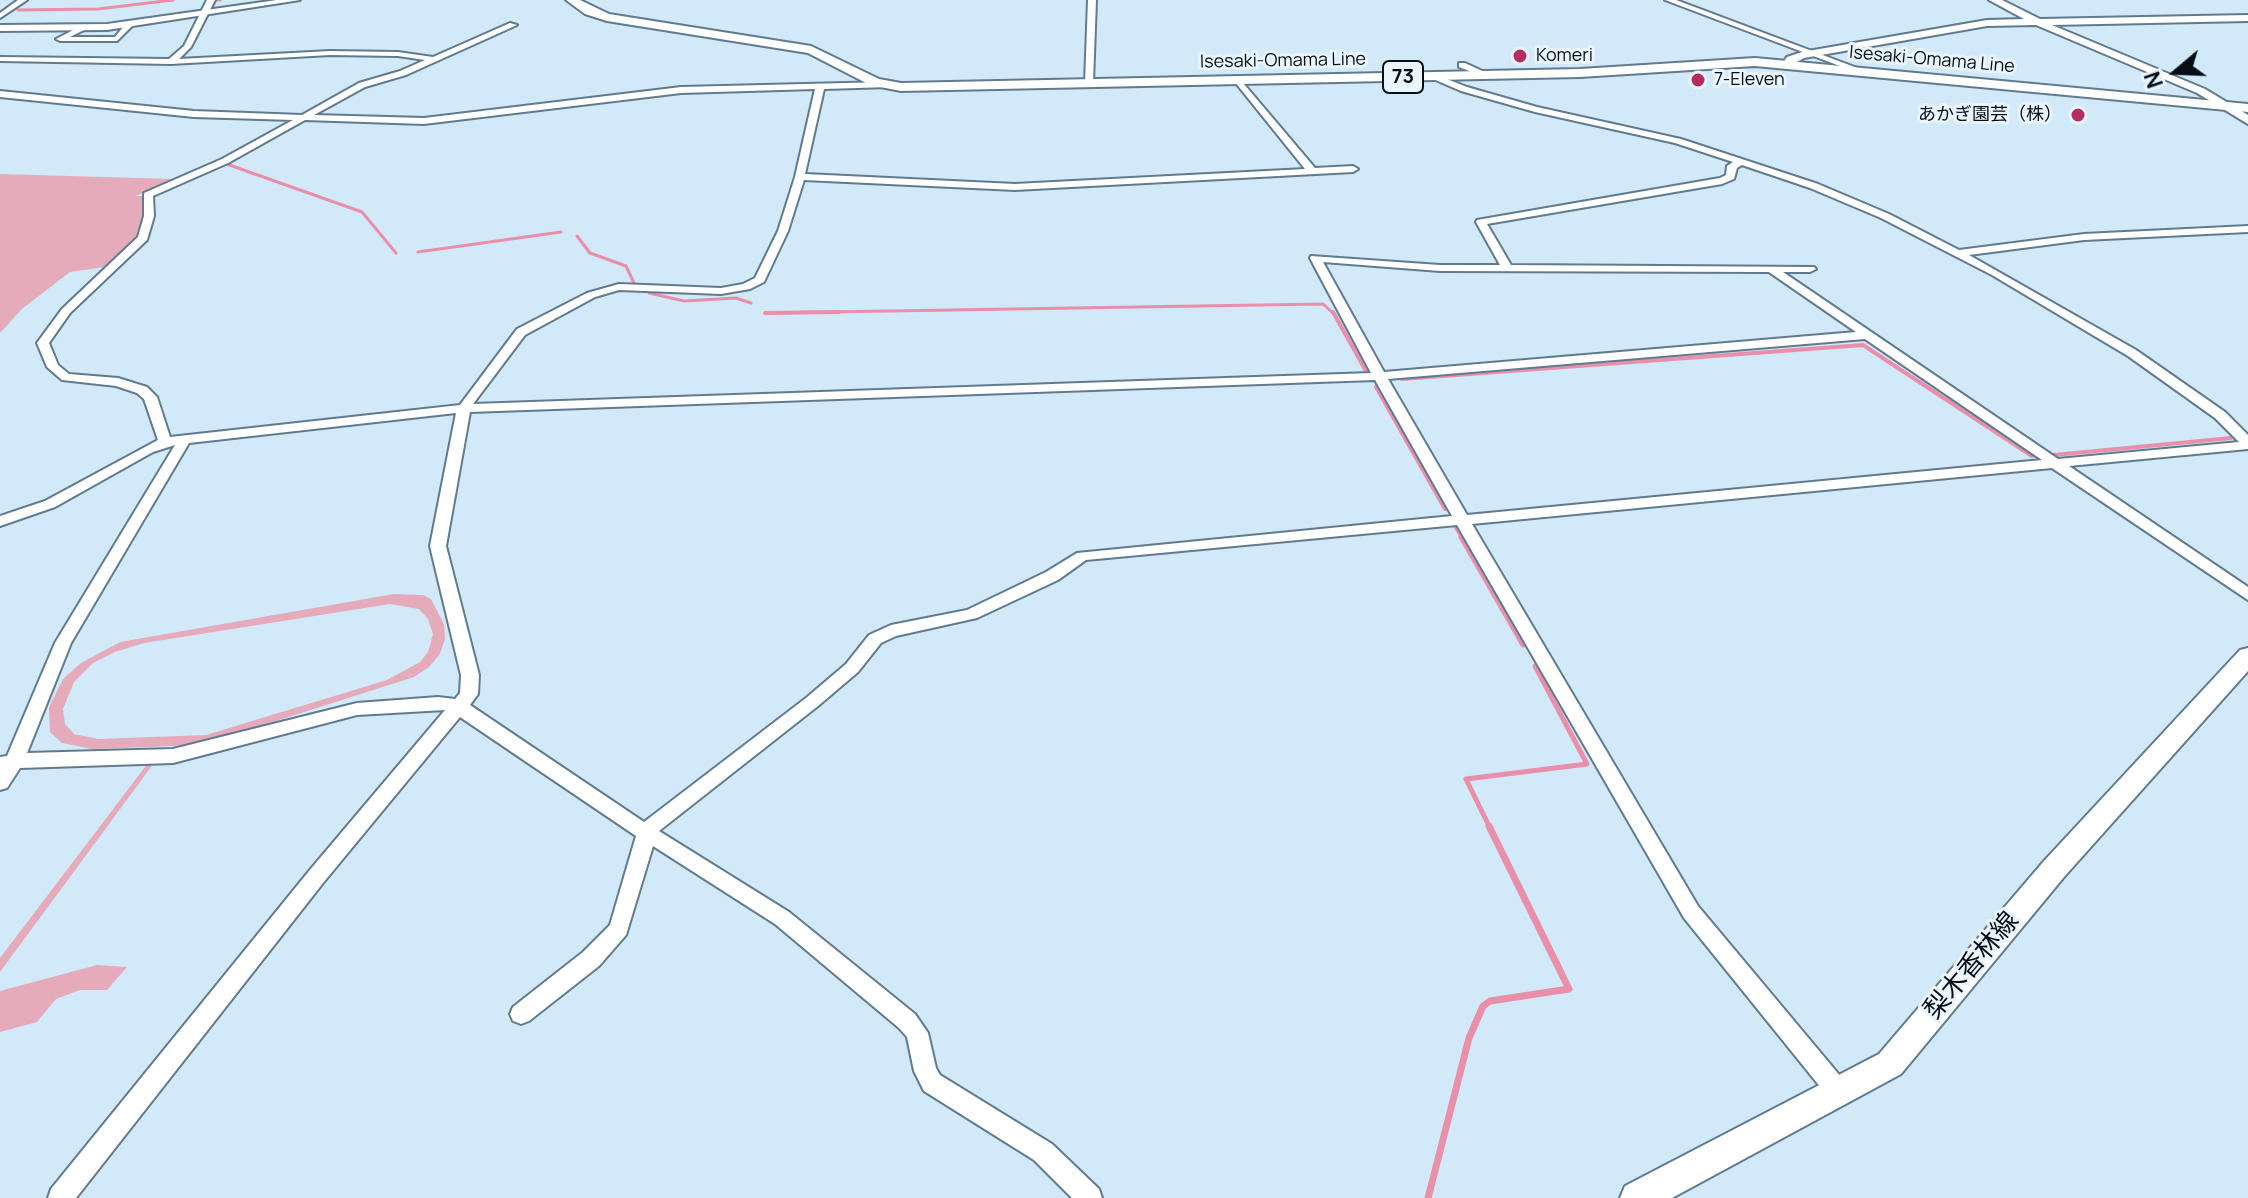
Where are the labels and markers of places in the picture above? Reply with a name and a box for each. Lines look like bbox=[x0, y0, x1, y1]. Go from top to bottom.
place label: Komeri bbox=[1536, 45, 1593, 67]
marker: Komeri bbox=[1511, 47, 1529, 65]
place label: 7-Eleven bbox=[1714, 69, 1785, 91]
marker: 7-Eleven bbox=[1689, 71, 1707, 89]
place label: あかぎ園芸（株） bbox=[1918, 104, 2062, 126]
marker: あかぎ園芸（株） bbox=[2069, 106, 2087, 124]

